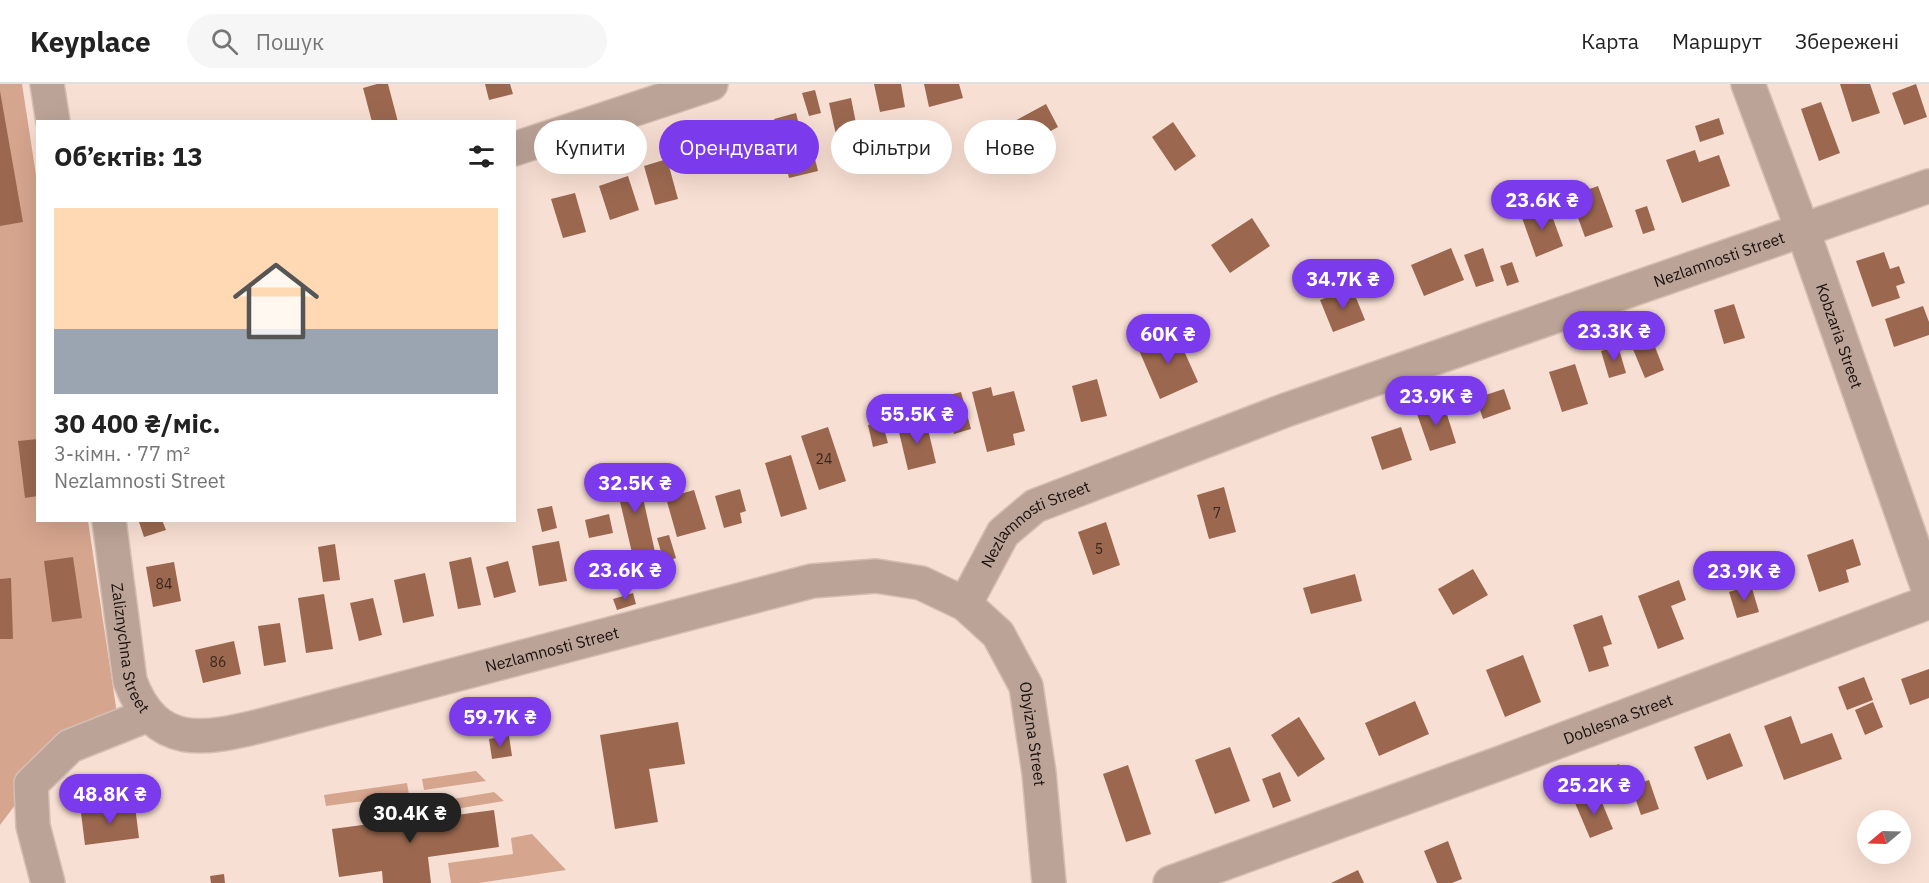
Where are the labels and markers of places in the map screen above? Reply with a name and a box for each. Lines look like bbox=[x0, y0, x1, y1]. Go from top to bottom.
pin: 23.6K ₴ bbox=[1487, 180, 1597, 231]
pin: 34.7K ₴ bbox=[1288, 259, 1398, 310]
pin: 23.3K ₴ bbox=[1559, 311, 1669, 362]
pin: 60K ₴ bbox=[1126, 314, 1210, 365]
pin: 23.9K ₴ bbox=[1381, 376, 1491, 427]
pin: 55.5K ₴ bbox=[862, 394, 972, 445]
pin: 32.5K ₴ bbox=[580, 463, 690, 514]
pin: 23.6K ₴ bbox=[570, 550, 680, 601]
pin: 23.9K ₴ bbox=[1689, 551, 1799, 602]
pin: 59.7K ₴ bbox=[445, 697, 555, 748]
pin: 25.2K ₴ bbox=[1539, 765, 1649, 816]
pin: 48.8K ₴ bbox=[55, 774, 165, 825]
pin: 30.4K ₴ bbox=[355, 793, 465, 844]

